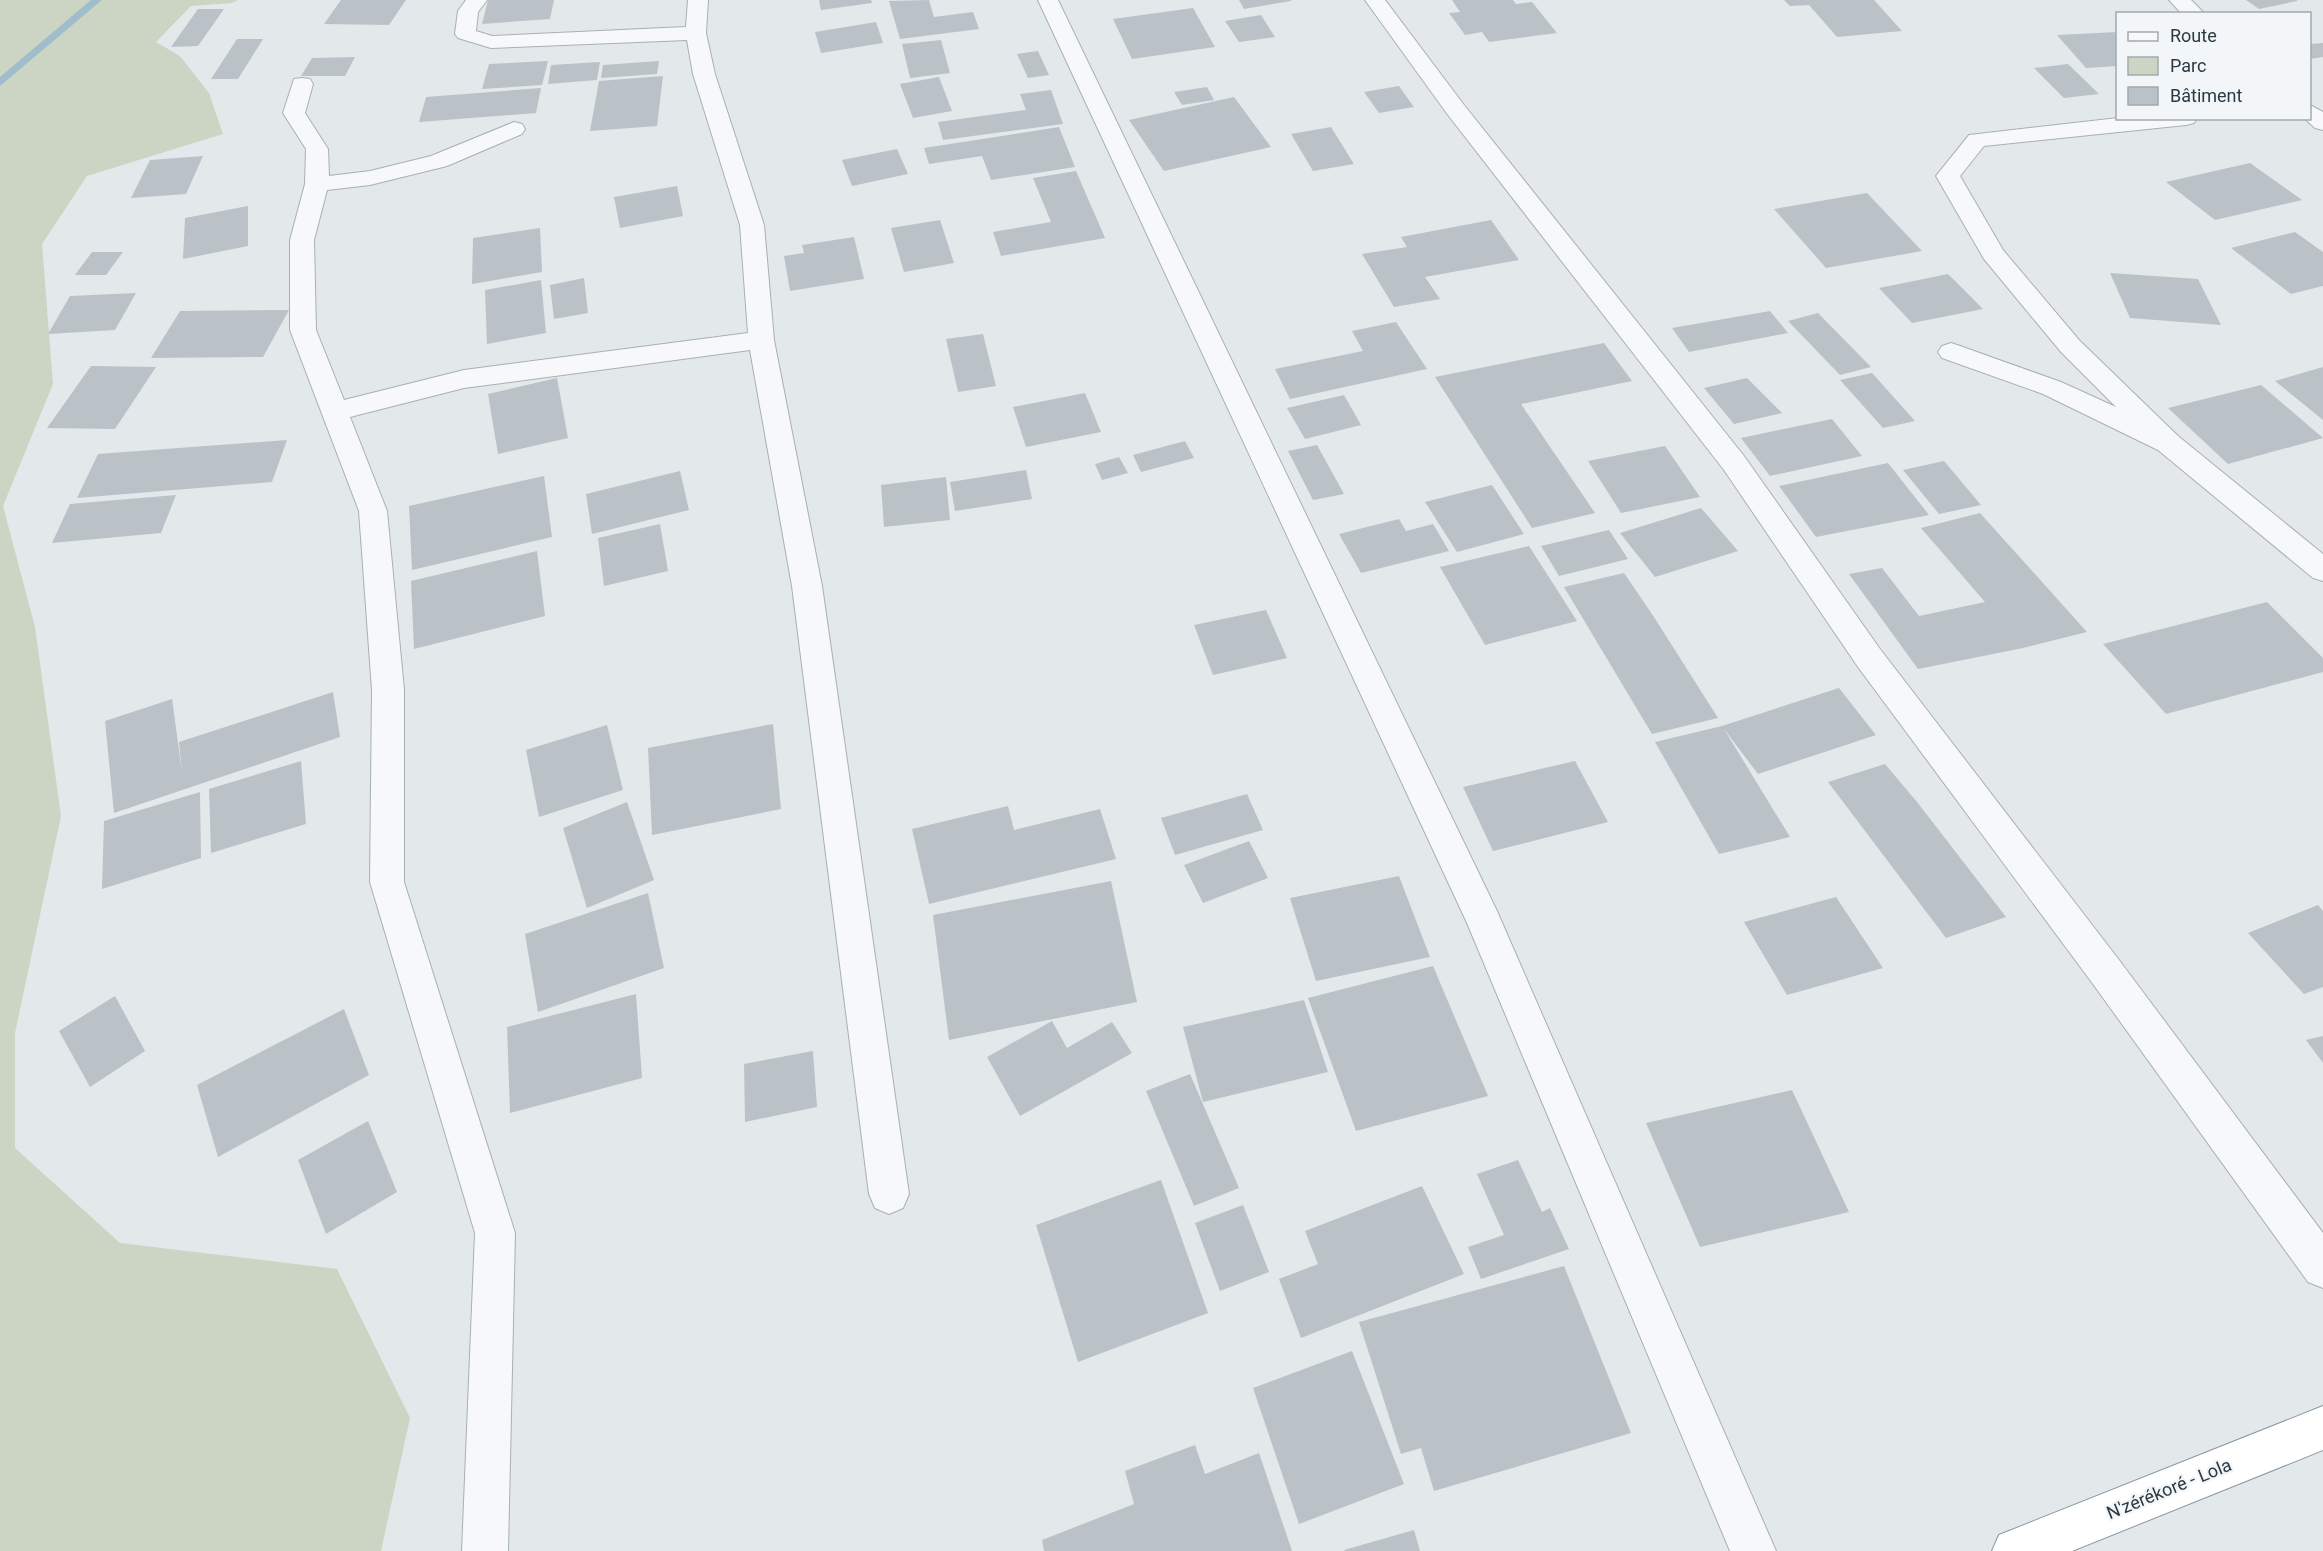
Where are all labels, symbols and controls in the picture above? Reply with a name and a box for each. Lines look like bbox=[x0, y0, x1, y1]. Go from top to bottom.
legend bbox=[2116, 12, 2311, 120]
text: Route bbox=[2170, 25, 2217, 46]
text: Parc bbox=[2170, 55, 2206, 76]
text: Bâtiment bbox=[2170, 85, 2243, 106]
street label: N'zérékoré - Lola bbox=[2103, 1454, 2234, 1523]

